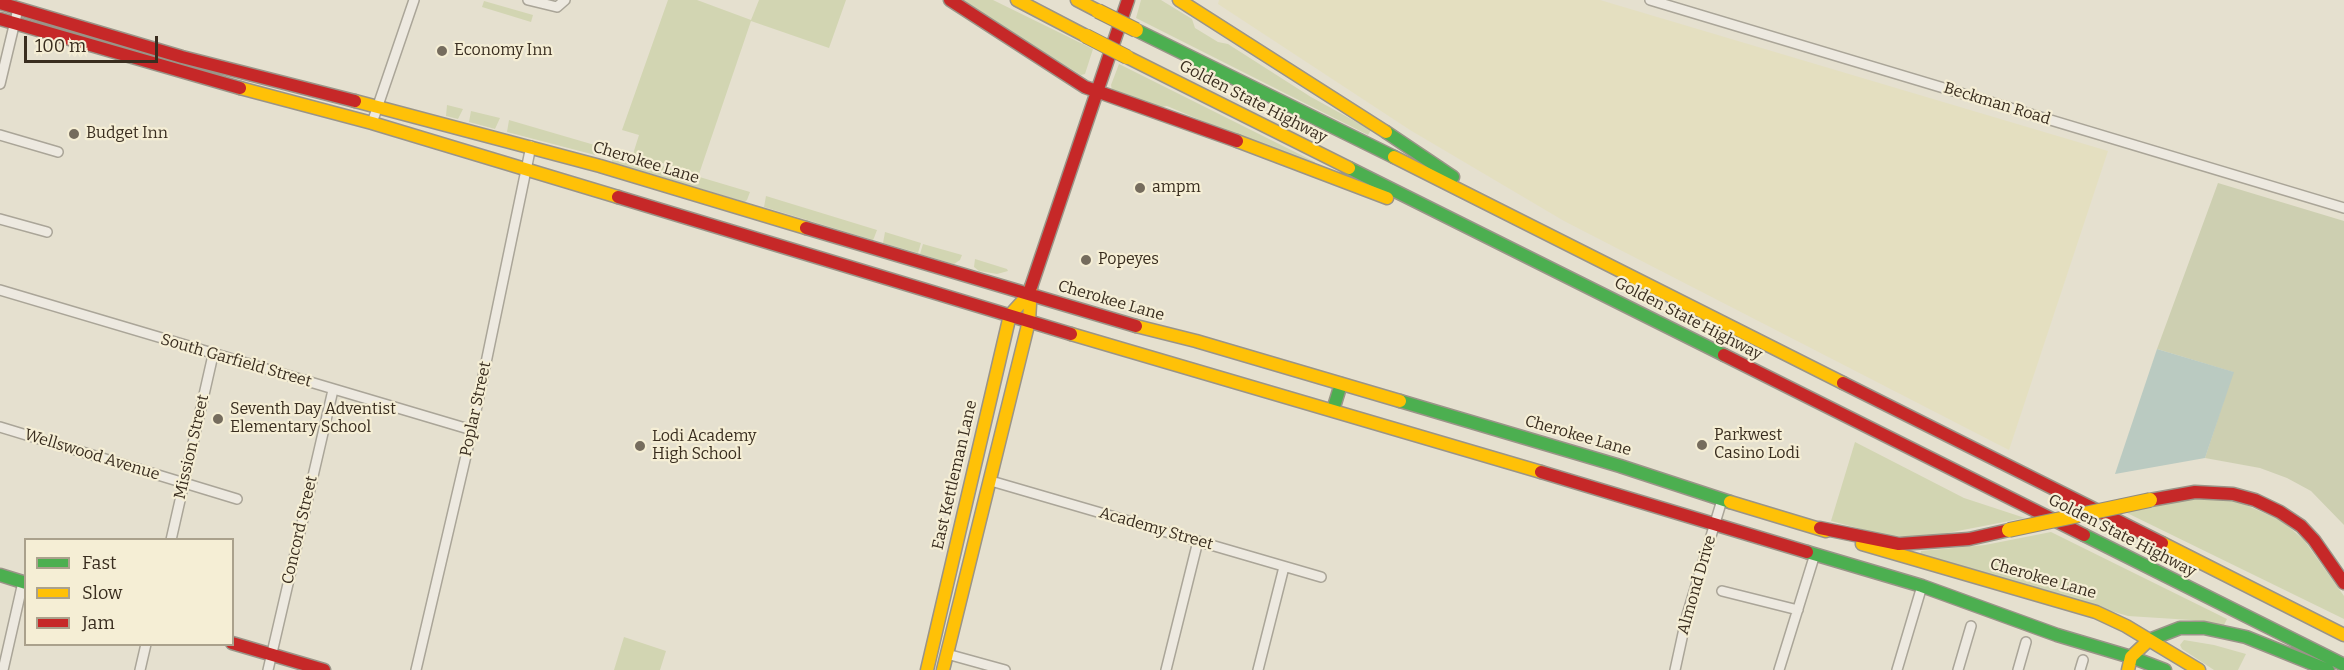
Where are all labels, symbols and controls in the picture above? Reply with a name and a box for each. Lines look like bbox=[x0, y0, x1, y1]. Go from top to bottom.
scale bar bbox=[27, 24, 160, 62]
text: 100 m bbox=[35, 35, 86, 57]
place label: Economy Inn bbox=[454, 41, 552, 61]
marker: Economy Inn bbox=[435, 44, 449, 58]
street label: Golden State Highway bbox=[1176, 56, 1330, 148]
street label: Beckman Road bbox=[1941, 79, 2053, 129]
place label: Budget Inn bbox=[86, 124, 168, 144]
marker: Budget Inn bbox=[67, 127, 81, 141]
street label: Cherokee Lane bbox=[591, 138, 701, 188]
place label: ampm bbox=[1152, 178, 1201, 198]
marker: ampm bbox=[1133, 181, 1147, 195]
place label: Popeyes bbox=[1098, 250, 1159, 270]
marker: Popeyes bbox=[1079, 253, 1093, 267]
street label: Golden State Highway bbox=[1611, 273, 1765, 365]
street label: Cherokee Lane bbox=[1056, 277, 1166, 325]
street label: South Garfield Street bbox=[158, 330, 314, 392]
street label: Poplar Street bbox=[457, 360, 495, 458]
street label: Mission Street bbox=[171, 393, 213, 501]
street label: East Kettleman Lane bbox=[928, 398, 982, 552]
place label: Seventh Day Adventist Elementary School bbox=[230, 400, 396, 438]
marker: Seventh Day Adventist Elementary School bbox=[211, 412, 225, 426]
street label: Cherokee Lane bbox=[1523, 412, 1633, 460]
street label: Wellswood Avenue bbox=[22, 425, 162, 485]
place label: Parkwest Casino Lodi bbox=[1714, 426, 1800, 464]
place label: Lodi Academy High School bbox=[652, 427, 756, 465]
marker: Parkwest Casino Lodi bbox=[1695, 438, 1709, 452]
marker: Lodi Academy High School bbox=[633, 439, 647, 453]
street label: Concord Street bbox=[278, 474, 322, 586]
street label: Golden State Highway bbox=[2045, 490, 2199, 582]
street label: Academy Street bbox=[1097, 504, 1215, 554]
street label: Almond Drive bbox=[1674, 533, 1720, 637]
legend bbox=[24, 538, 234, 646]
text: Fast bbox=[82, 552, 117, 574]
street label: Cherokee Lane bbox=[1988, 555, 2098, 603]
text: Slow bbox=[82, 582, 122, 604]
text: Jam bbox=[82, 612, 115, 634]

